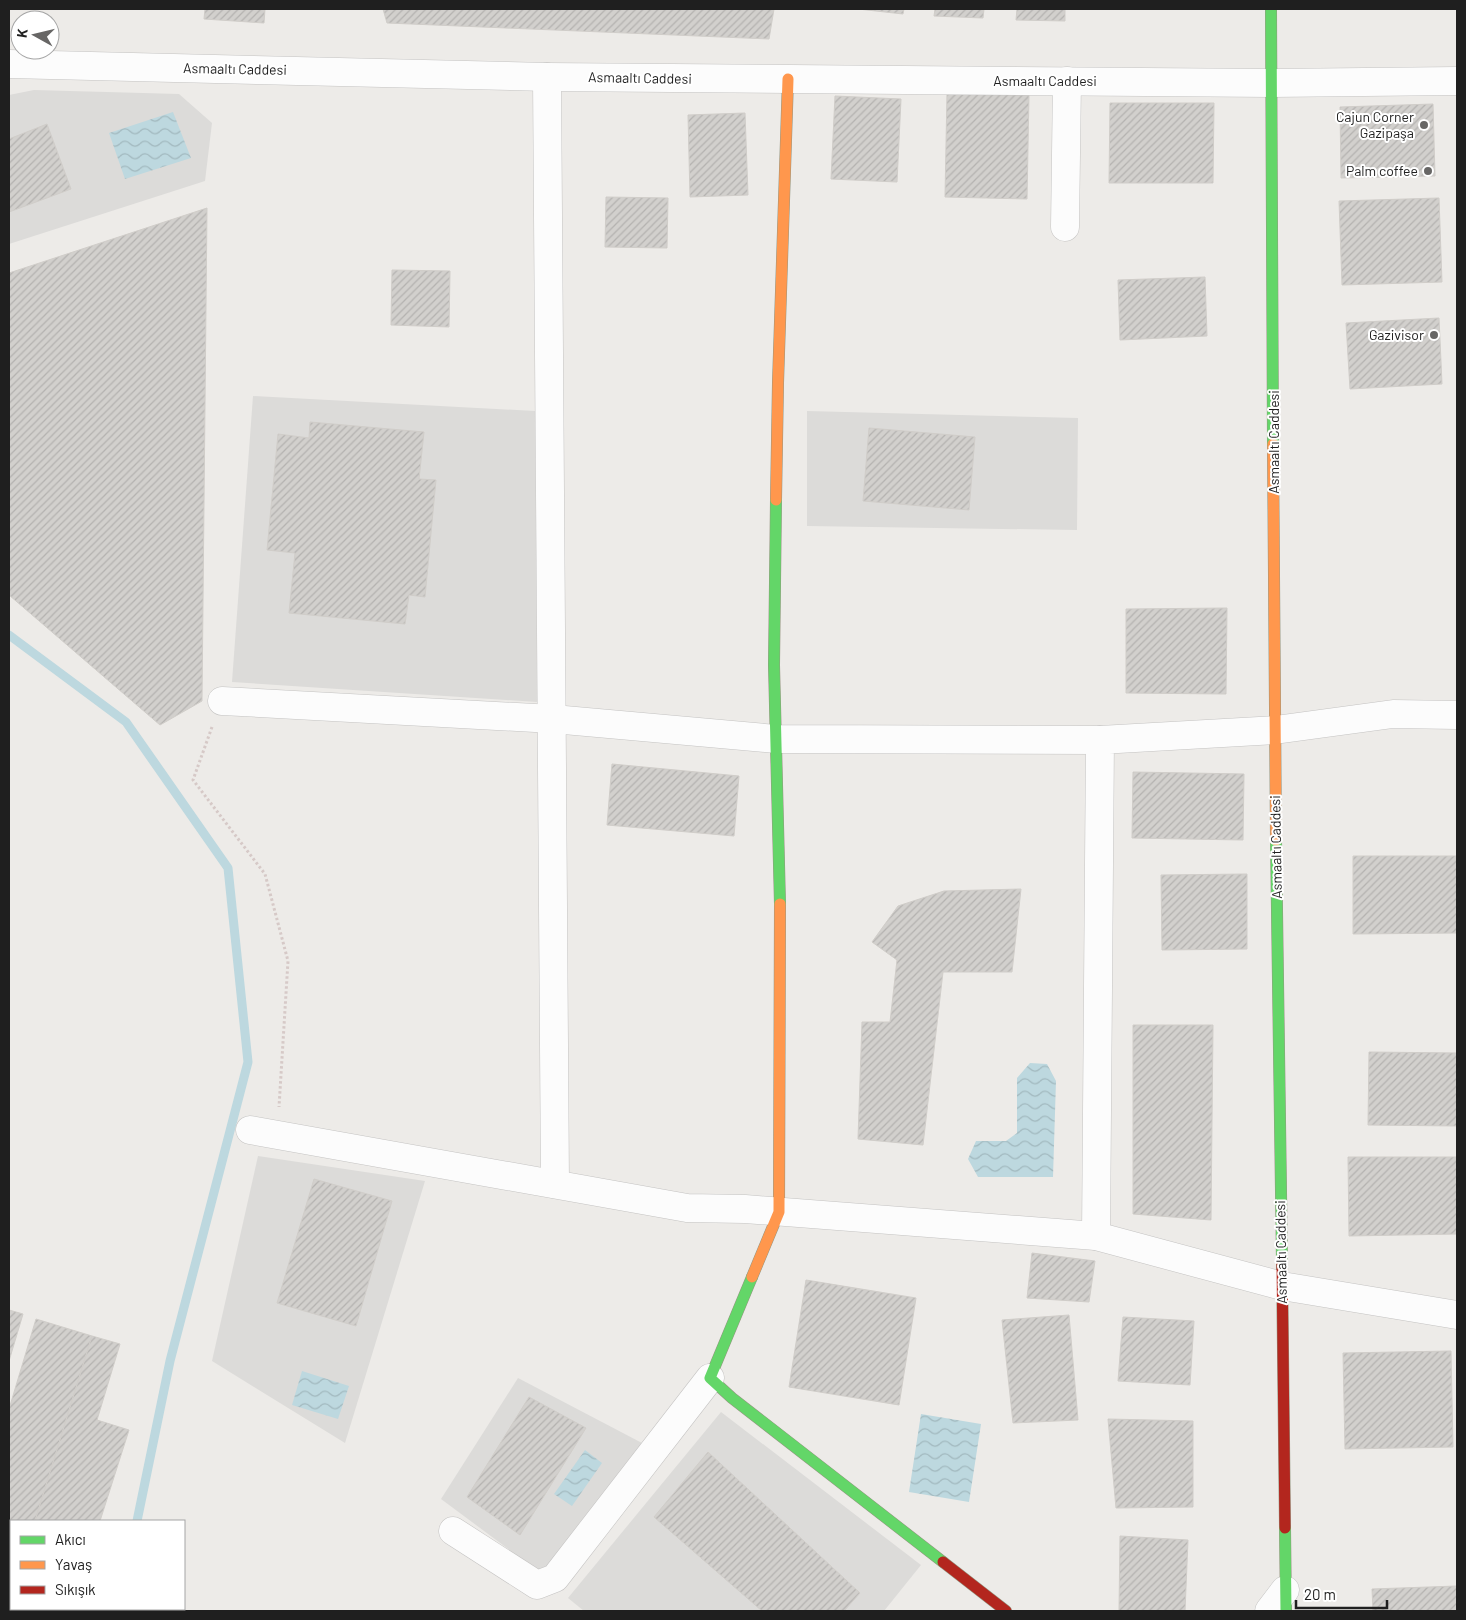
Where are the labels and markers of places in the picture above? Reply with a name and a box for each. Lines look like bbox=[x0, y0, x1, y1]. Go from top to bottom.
place label: Cajun Corner Gazipaşa bbox=[1336, 108, 1414, 141]
marker: Cajun Corner Gazipaşa bbox=[1418, 119, 1430, 131]
place label: Palm coffee bbox=[1346, 162, 1418, 179]
marker: Palm coffee bbox=[1422, 165, 1434, 177]
place label: Gazivisor bbox=[1369, 326, 1424, 343]
marker: Gazivisor bbox=[1428, 329, 1440, 341]

